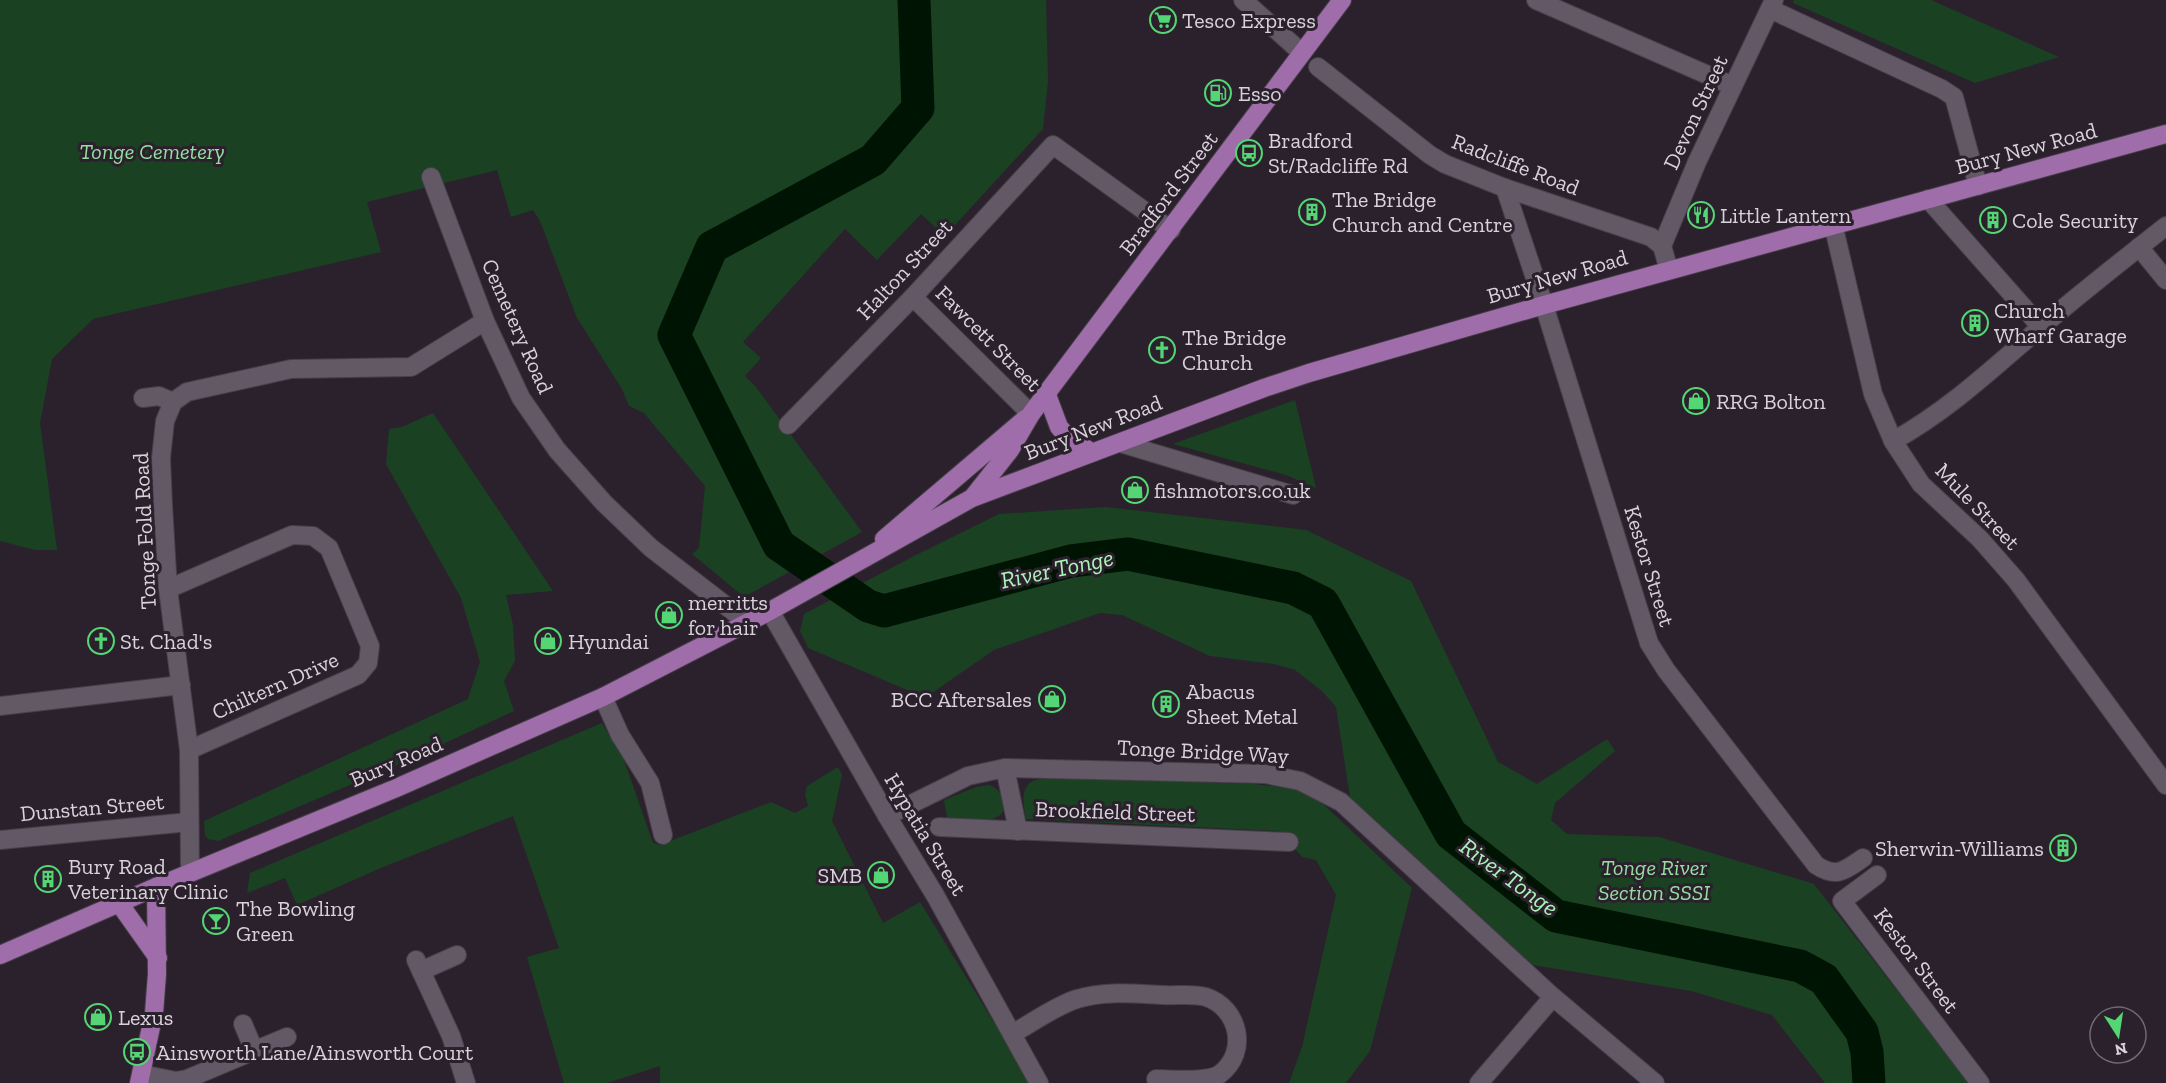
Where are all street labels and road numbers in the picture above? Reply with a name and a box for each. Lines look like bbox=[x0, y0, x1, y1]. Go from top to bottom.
street label: Devon Street bbox=[1657, 50, 1734, 174]
street label: Bury New Road bbox=[1953, 117, 2100, 180]
street label: Bradford Street bbox=[1113, 126, 1224, 260]
street label: Radcliffe Road bbox=[1448, 128, 1583, 201]
street label: Halton Street bbox=[851, 213, 958, 325]
street label: Bury New Road bbox=[1484, 244, 1631, 309]
street label: Cemetery Road bbox=[476, 255, 559, 398]
street label: Fawcett Street bbox=[930, 280, 1048, 397]
street label: Bury New Road bbox=[1021, 389, 1166, 466]
street label: Tonge Fold Road bbox=[127, 452, 162, 610]
street label: Mule Street bbox=[1930, 457, 2026, 556]
street label: Kestor Street bbox=[1618, 502, 1681, 631]
street label: Chiltern Drive bbox=[208, 646, 343, 725]
street label: Bury Road bbox=[346, 730, 447, 793]
street label: Tonge Bridge Way bbox=[1116, 734, 1290, 770]
street label: Hypatia Street bbox=[879, 768, 973, 901]
street label: Dunstan Street bbox=[19, 788, 166, 827]
street label: Brookfield Street bbox=[1034, 795, 1196, 828]
street label: Kestor Street bbox=[1868, 902, 1965, 1019]

